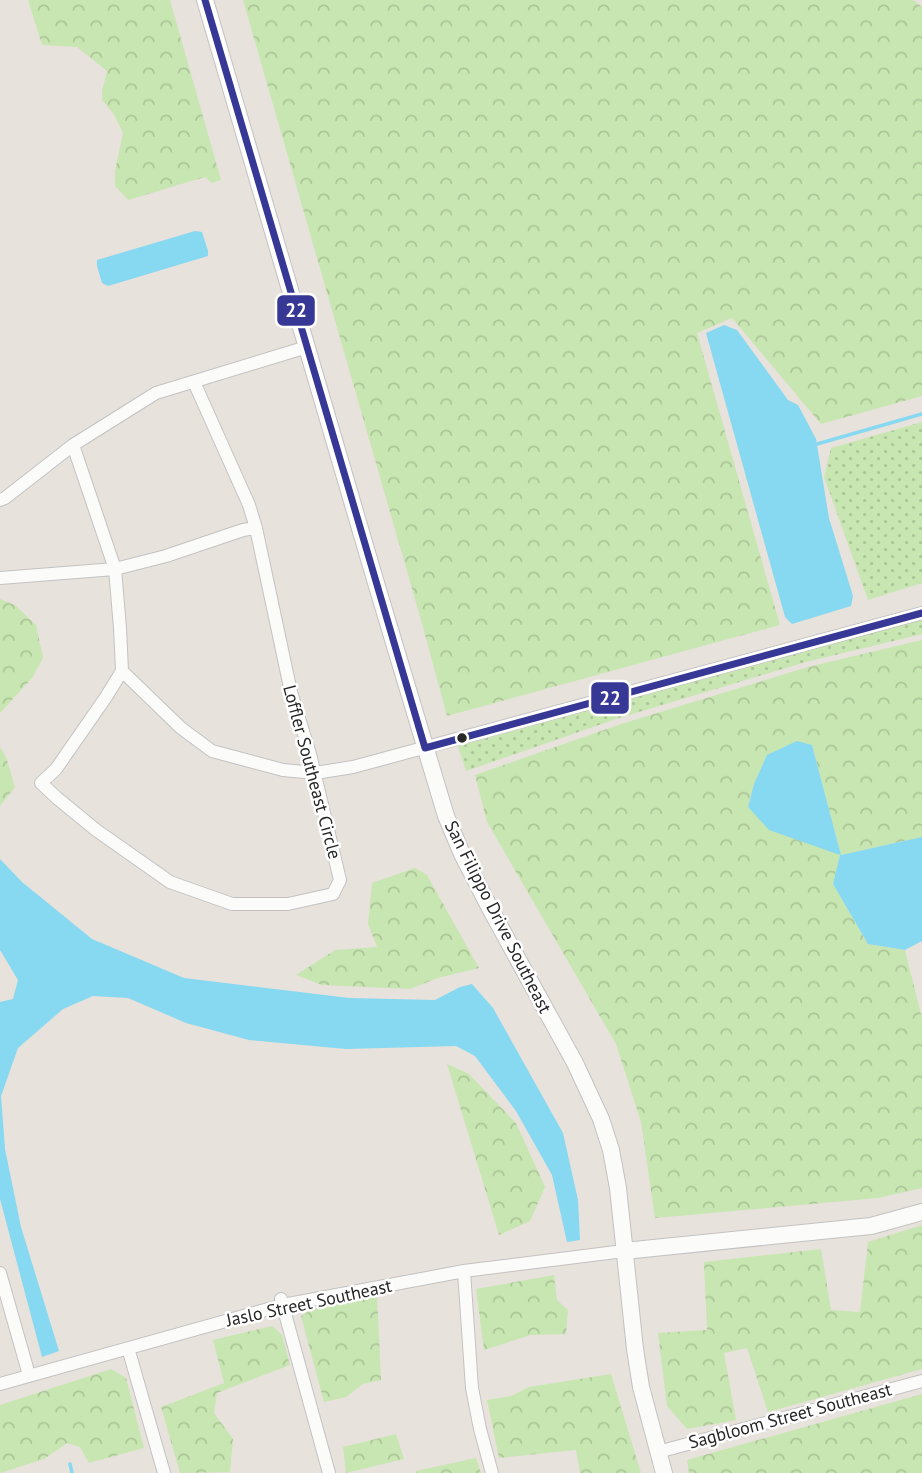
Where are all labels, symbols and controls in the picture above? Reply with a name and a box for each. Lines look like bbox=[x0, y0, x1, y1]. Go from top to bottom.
line badge: 22 bbox=[276, 294, 316, 327]
text: 22 bbox=[285, 298, 307, 322]
line badge: 22 bbox=[590, 681, 630, 715]
street label: Loffler Southeast Circle bbox=[278, 682, 347, 861]
text: 22 bbox=[599, 686, 621, 710]
unlabelled marker bbox=[455, 731, 469, 745]
street label: San Filippo Drive Southeast bbox=[440, 817, 557, 1017]
street label: Jaslo Street Southeast bbox=[223, 1274, 394, 1332]
street label: Sagbloom Street Southeast bbox=[686, 1377, 894, 1454]

